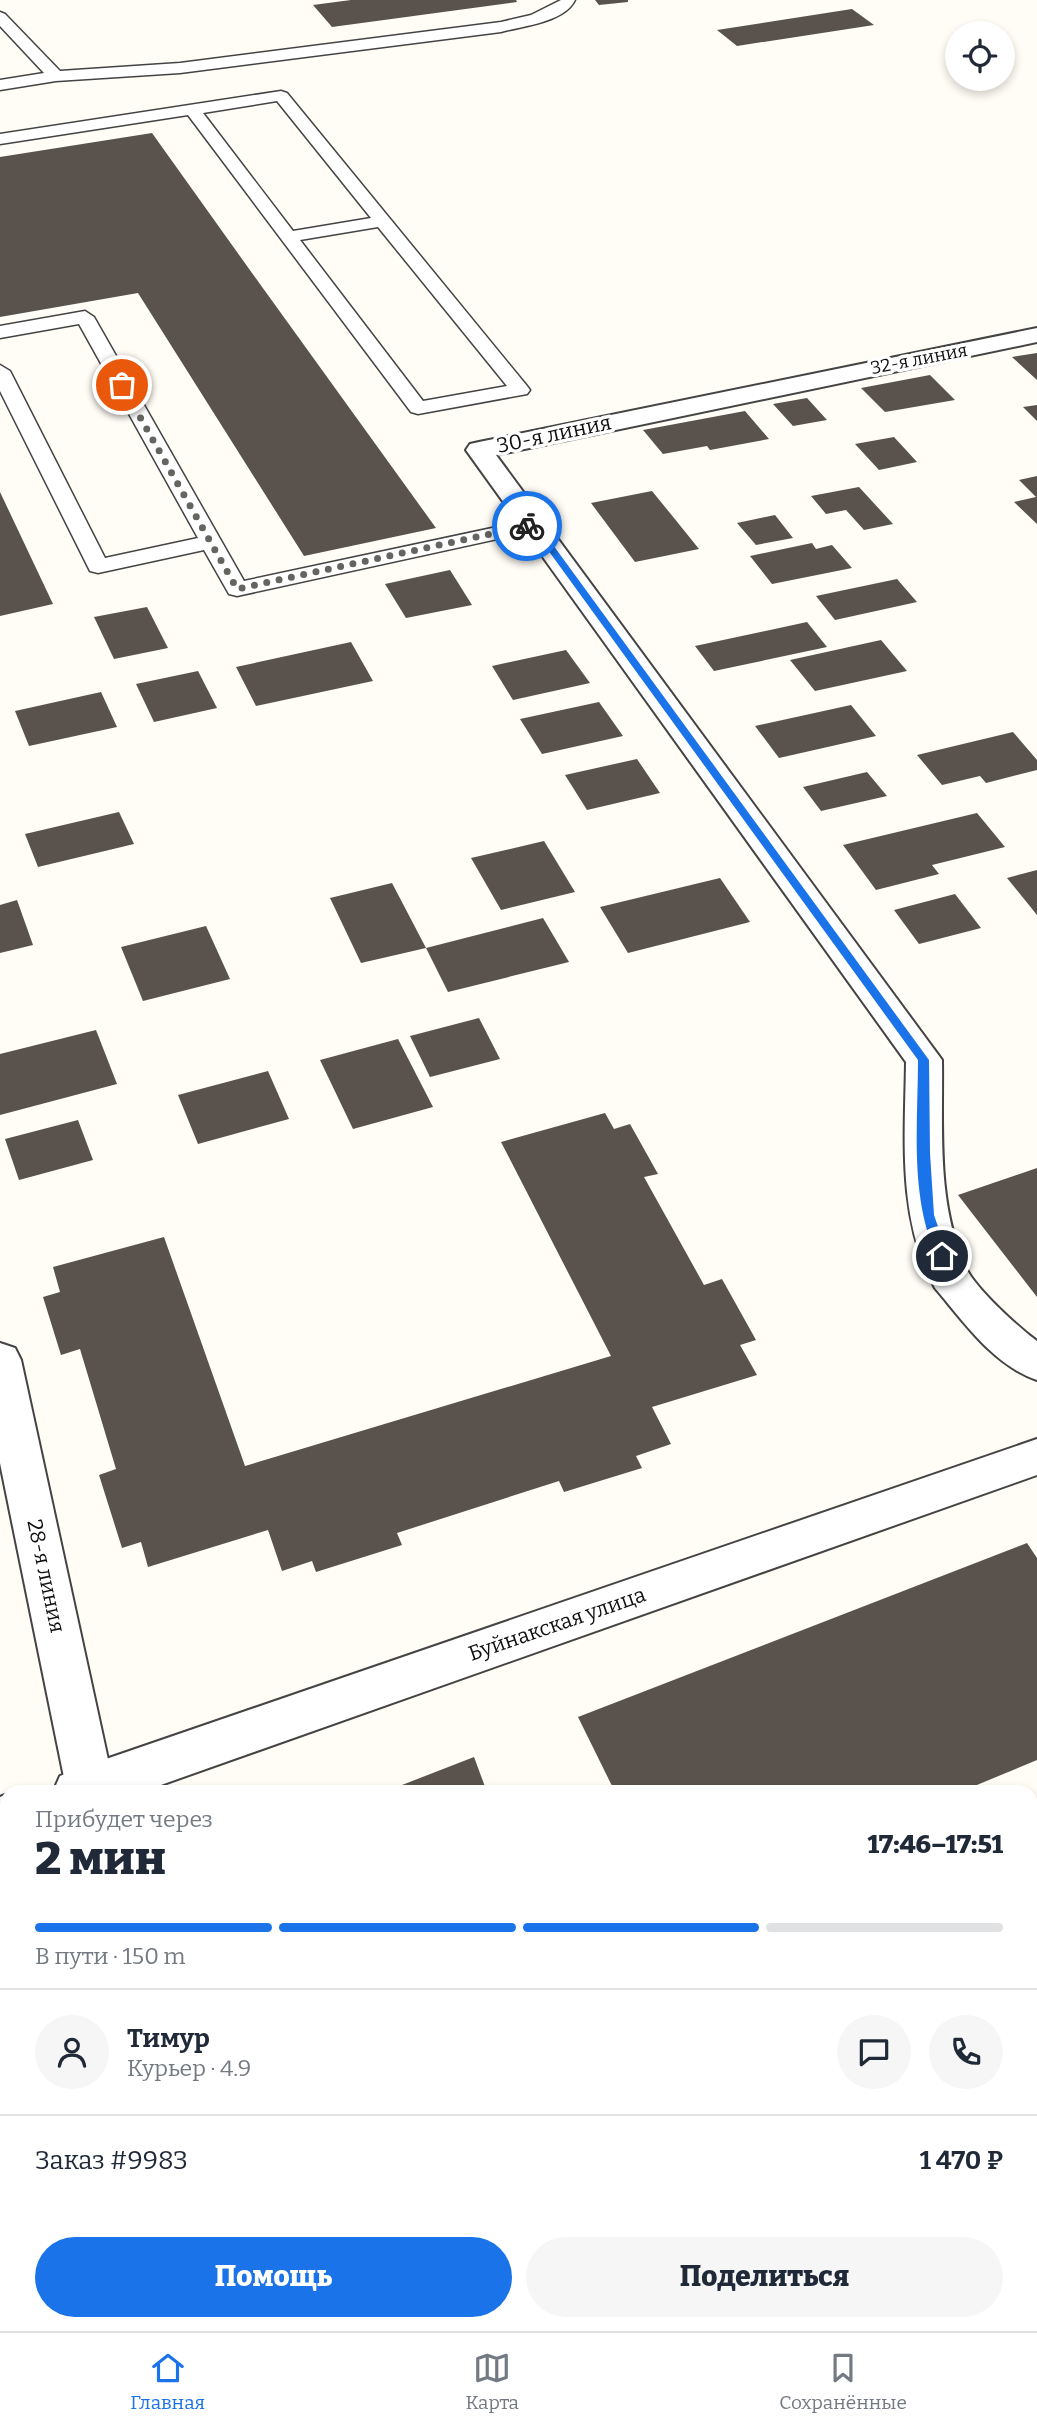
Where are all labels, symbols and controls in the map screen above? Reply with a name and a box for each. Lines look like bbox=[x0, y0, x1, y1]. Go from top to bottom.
map controls bbox=[945, 21, 1015, 91]
button: locate bbox=[945, 21, 1015, 91]
street label: 32-я линия bbox=[869, 339, 969, 379]
pin bbox=[92, 355, 152, 415]
icon: bag bbox=[103, 366, 141, 404]
street label: 30-я линия bbox=[494, 409, 614, 459]
courier bbox=[492, 491, 562, 561]
icon: bike bbox=[508, 507, 546, 545]
pin bbox=[912, 1226, 972, 1286]
icon: home bbox=[923, 1237, 961, 1275]
street label: 28-я линия bbox=[21, 1517, 71, 1635]
street label: Буйнакская улица bbox=[465, 1581, 650, 1667]
text: Прибудет через bbox=[35, 1805, 213, 1833]
text: 17:46–17:51 bbox=[867, 1829, 1003, 1860]
text: 2 мин bbox=[35, 1831, 166, 1886]
text: В пути · 150 m bbox=[35, 1942, 185, 1970]
button: person bbox=[35, 2015, 109, 2089]
button: chat bbox=[837, 2015, 911, 2089]
button: phone bbox=[929, 2015, 1003, 2089]
text: Тимур bbox=[127, 2023, 210, 2054]
text: Курьер · 4.9 bbox=[127, 2054, 251, 2082]
text: Заказ #9983 bbox=[35, 2145, 188, 2176]
text: 1 470 ₽ bbox=[920, 2145, 1003, 2176]
button: Помощь bbox=[35, 2237, 512, 2317]
button: Поделиться bbox=[526, 2237, 1003, 2317]
tab: Главная bbox=[130, 2349, 205, 2414]
tab: Карта bbox=[465, 2349, 519, 2414]
tab: Сохранённые bbox=[779, 2349, 907, 2414]

